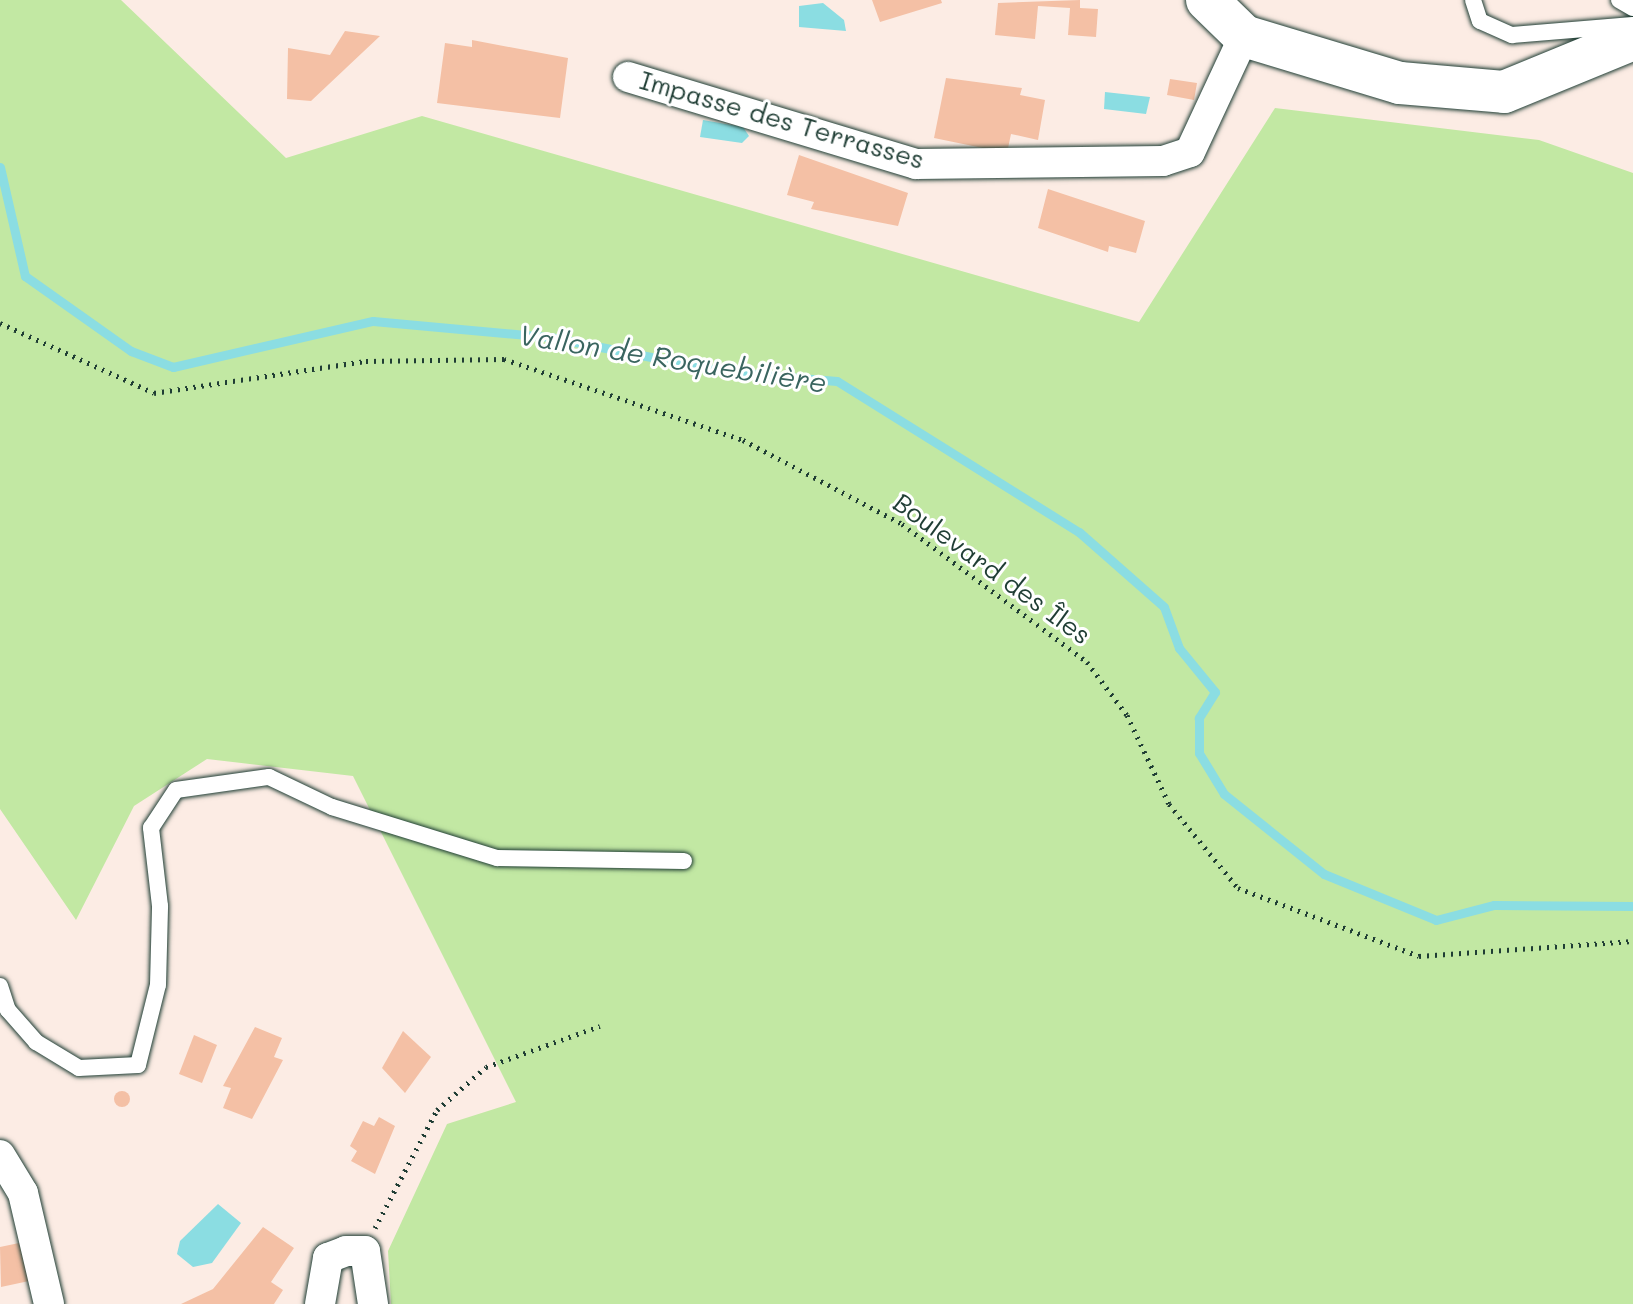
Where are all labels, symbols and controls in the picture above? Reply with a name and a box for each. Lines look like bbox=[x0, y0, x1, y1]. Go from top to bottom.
street label: Impasse des Terrasses bbox=[636, 64, 928, 176]
water label: Vallon de Roquebilière bbox=[517, 317, 829, 399]
street label: Boulevard des Îles bbox=[887, 487, 1097, 651]

